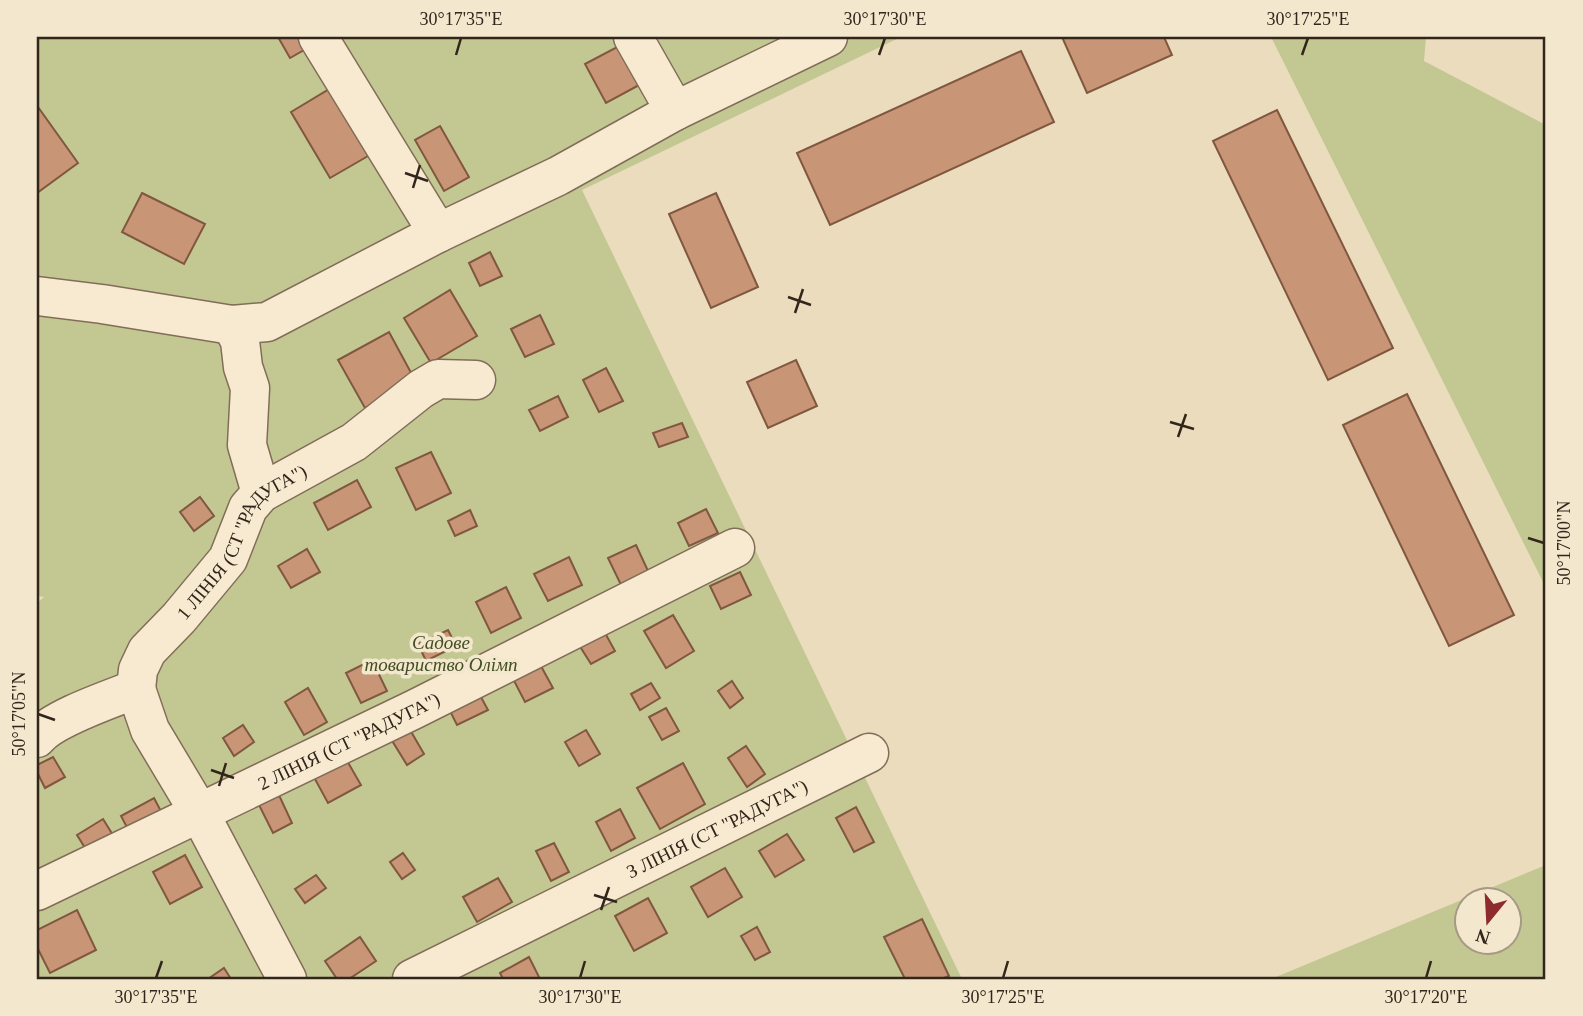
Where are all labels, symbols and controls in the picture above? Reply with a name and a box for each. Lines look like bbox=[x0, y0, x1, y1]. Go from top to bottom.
text: 30°17'35"E bbox=[420, 9, 502, 29]
text: 30°17'30"E bbox=[844, 9, 926, 29]
text: 30°17'25"E bbox=[1267, 9, 1349, 29]
street label: 1 ЛІНІЯ (СТ "РАДУГА") bbox=[172, 460, 310, 623]
text: 50°17'00"N bbox=[1554, 501, 1574, 585]
park label: Садове товариство Олімп bbox=[364, 632, 518, 675]
text: 50°17'05"N bbox=[9, 672, 29, 756]
street label: 2 ЛІНІЯ (СТ "РАДУГА") bbox=[254, 688, 444, 794]
street label: З ЛІНІЯ (СТ "РАДУГА") bbox=[623, 775, 811, 882]
north arrow bbox=[1454, 886, 1524, 956]
text: N bbox=[1473, 925, 1493, 949]
text: 30°17'35"E bbox=[115, 987, 197, 1007]
text: 30°17'30"E bbox=[539, 987, 621, 1007]
text: 30°17'25"E bbox=[962, 987, 1044, 1007]
text: 30°17'20"E bbox=[1385, 987, 1467, 1007]

